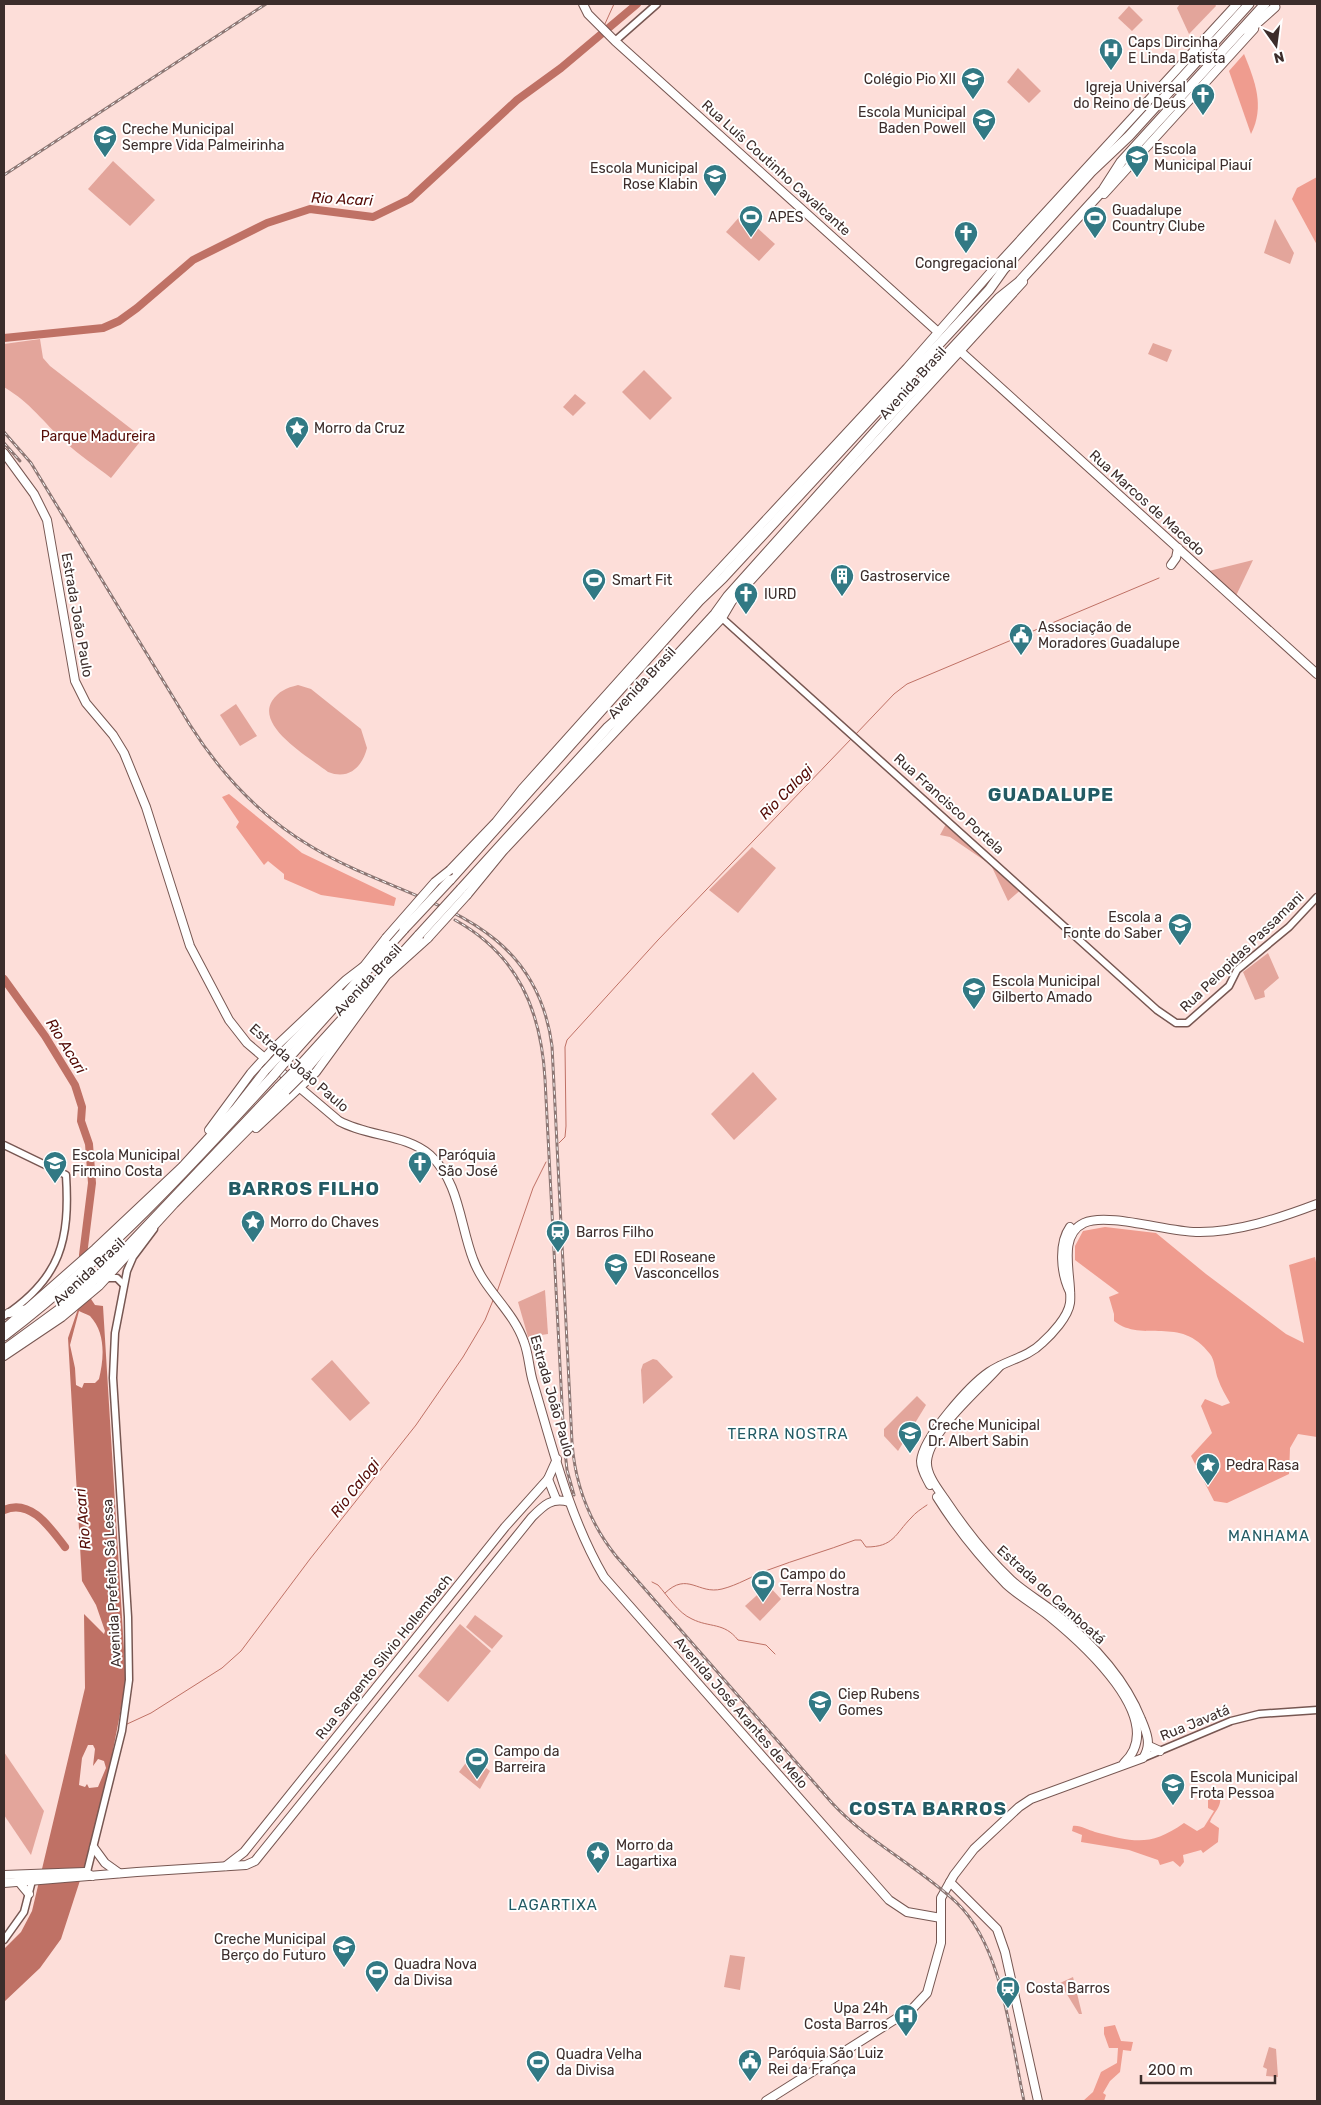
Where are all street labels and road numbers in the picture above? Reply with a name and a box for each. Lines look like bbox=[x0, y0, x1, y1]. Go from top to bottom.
street label: Rua Luís Coutinho Cavalcante bbox=[698, 97, 854, 240]
street label: Avenida Brasil bbox=[876, 343, 950, 423]
street label: Rua Marcos de Macedo bbox=[1086, 447, 1208, 559]
street label: Estrada João Paulo bbox=[58, 551, 96, 679]
street label: Avenida Brasil bbox=[604, 644, 680, 722]
street label: Rua Francisco Portela bbox=[890, 750, 1008, 858]
street label: Rua Pelopidas Passamani bbox=[1176, 888, 1308, 1016]
street label: Avenida Brasil bbox=[330, 941, 406, 1019]
street label: Estrada João Paulo bbox=[246, 1020, 352, 1116]
street label: Avenida Brasil bbox=[50, 1234, 128, 1310]
street label: Estrada João Paulo bbox=[526, 1333, 578, 1459]
street label: Avenida Prefeito Sá Lessa bbox=[99, 1498, 125, 1668]
street label: Estrada do Camboatá bbox=[993, 1542, 1109, 1648]
street label: Rua Sargento Silvio Hollembach bbox=[312, 1571, 456, 1743]
street label: Avenida José Arantes de Melo bbox=[671, 1634, 811, 1792]
street label: Rua Javatá bbox=[1158, 1701, 1232, 1745]

